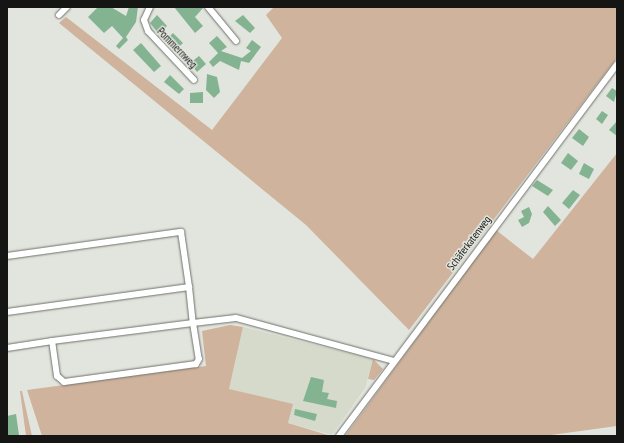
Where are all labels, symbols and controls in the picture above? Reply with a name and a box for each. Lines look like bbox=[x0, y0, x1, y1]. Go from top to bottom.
street label: Pommernweg bbox=[154, 25, 200, 71]
street label: Schäferkatenweg bbox=[444, 213, 494, 273]

